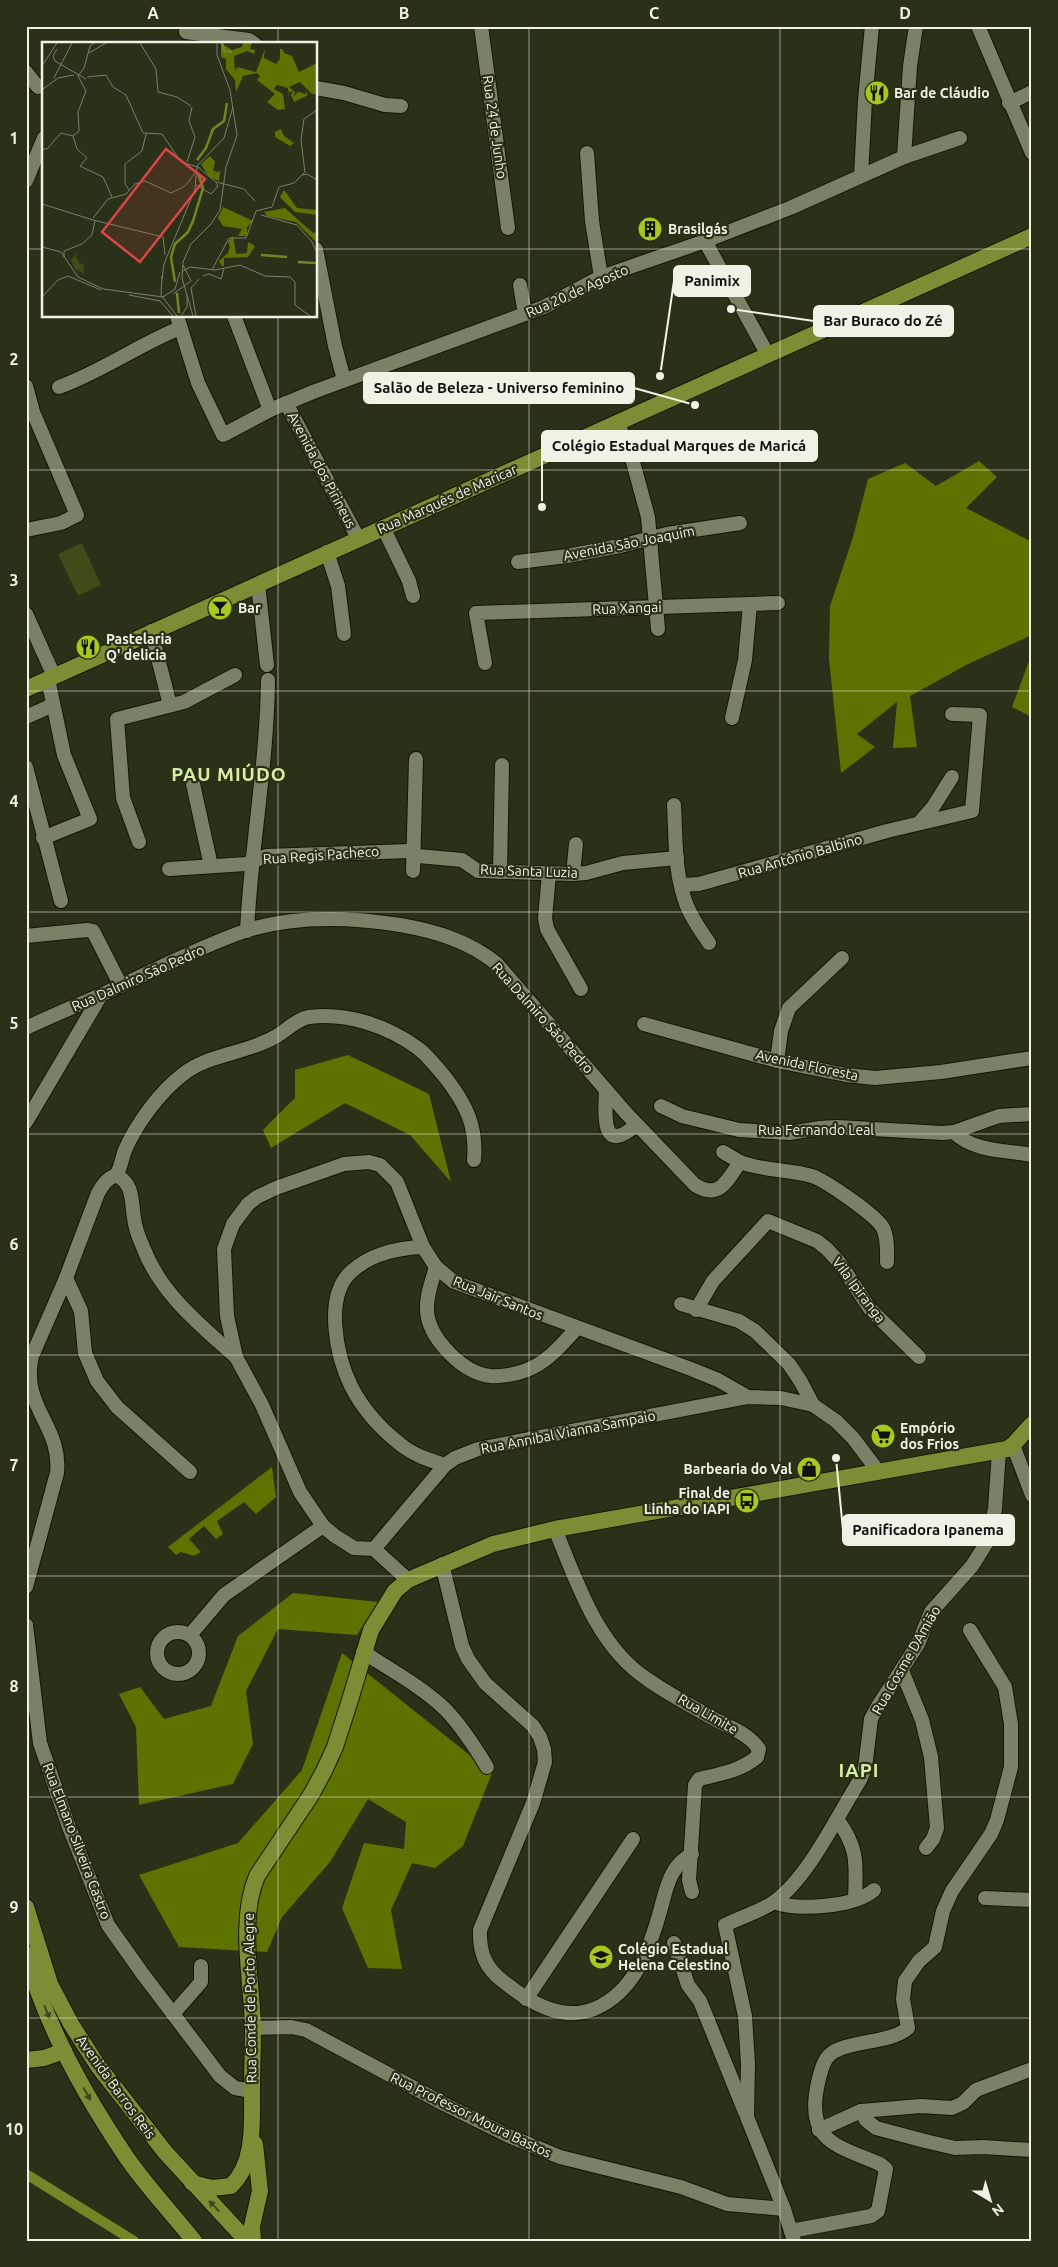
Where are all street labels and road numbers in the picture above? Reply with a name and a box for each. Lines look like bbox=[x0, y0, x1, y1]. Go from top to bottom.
street label: Rua 24 de Junho bbox=[480, 74, 510, 180]
street label: Rua 20 de Agosto bbox=[523, 261, 631, 321]
street label: Avenida dos Pirineus bbox=[285, 409, 359, 531]
street label: Rua Marquês de Maricar bbox=[375, 461, 520, 537]
street label: Avenida São Joaquim bbox=[562, 522, 696, 564]
street label: Rua Xangai bbox=[592, 599, 662, 617]
street label: Rua Antônio Balbino bbox=[736, 831, 864, 881]
street label: Rua Regis Pacheco bbox=[262, 843, 380, 867]
street label: Rua Santa Luzia bbox=[480, 861, 578, 881]
street label: Rua Dalmiro São Pedro bbox=[69, 942, 207, 1014]
street label: Rua Dalmiro São Pedro bbox=[489, 959, 597, 1077]
street label: Avenida Floresta bbox=[754, 1046, 860, 1084]
street label: Rua Fernando Leal bbox=[758, 1122, 874, 1138]
street label: Vila Ipiranga bbox=[829, 1254, 889, 1326]
street label: Rua Jair Santos bbox=[451, 1273, 545, 1323]
street label: Rua Annibal Vianna Sampaio bbox=[479, 1407, 657, 1457]
street label: Rua Cosme DAmião bbox=[868, 1603, 944, 1717]
street label: Rua Limite bbox=[675, 1690, 741, 1738]
street label: Rua Elmano Silveira Castro bbox=[40, 1761, 114, 1921]
street label: Rua Conde de Porto Alegre bbox=[241, 1913, 259, 2083]
street label: Avenida Barros Reis bbox=[73, 2032, 159, 2142]
street label: Rua Professor Moura Bastos bbox=[388, 2069, 554, 2161]

